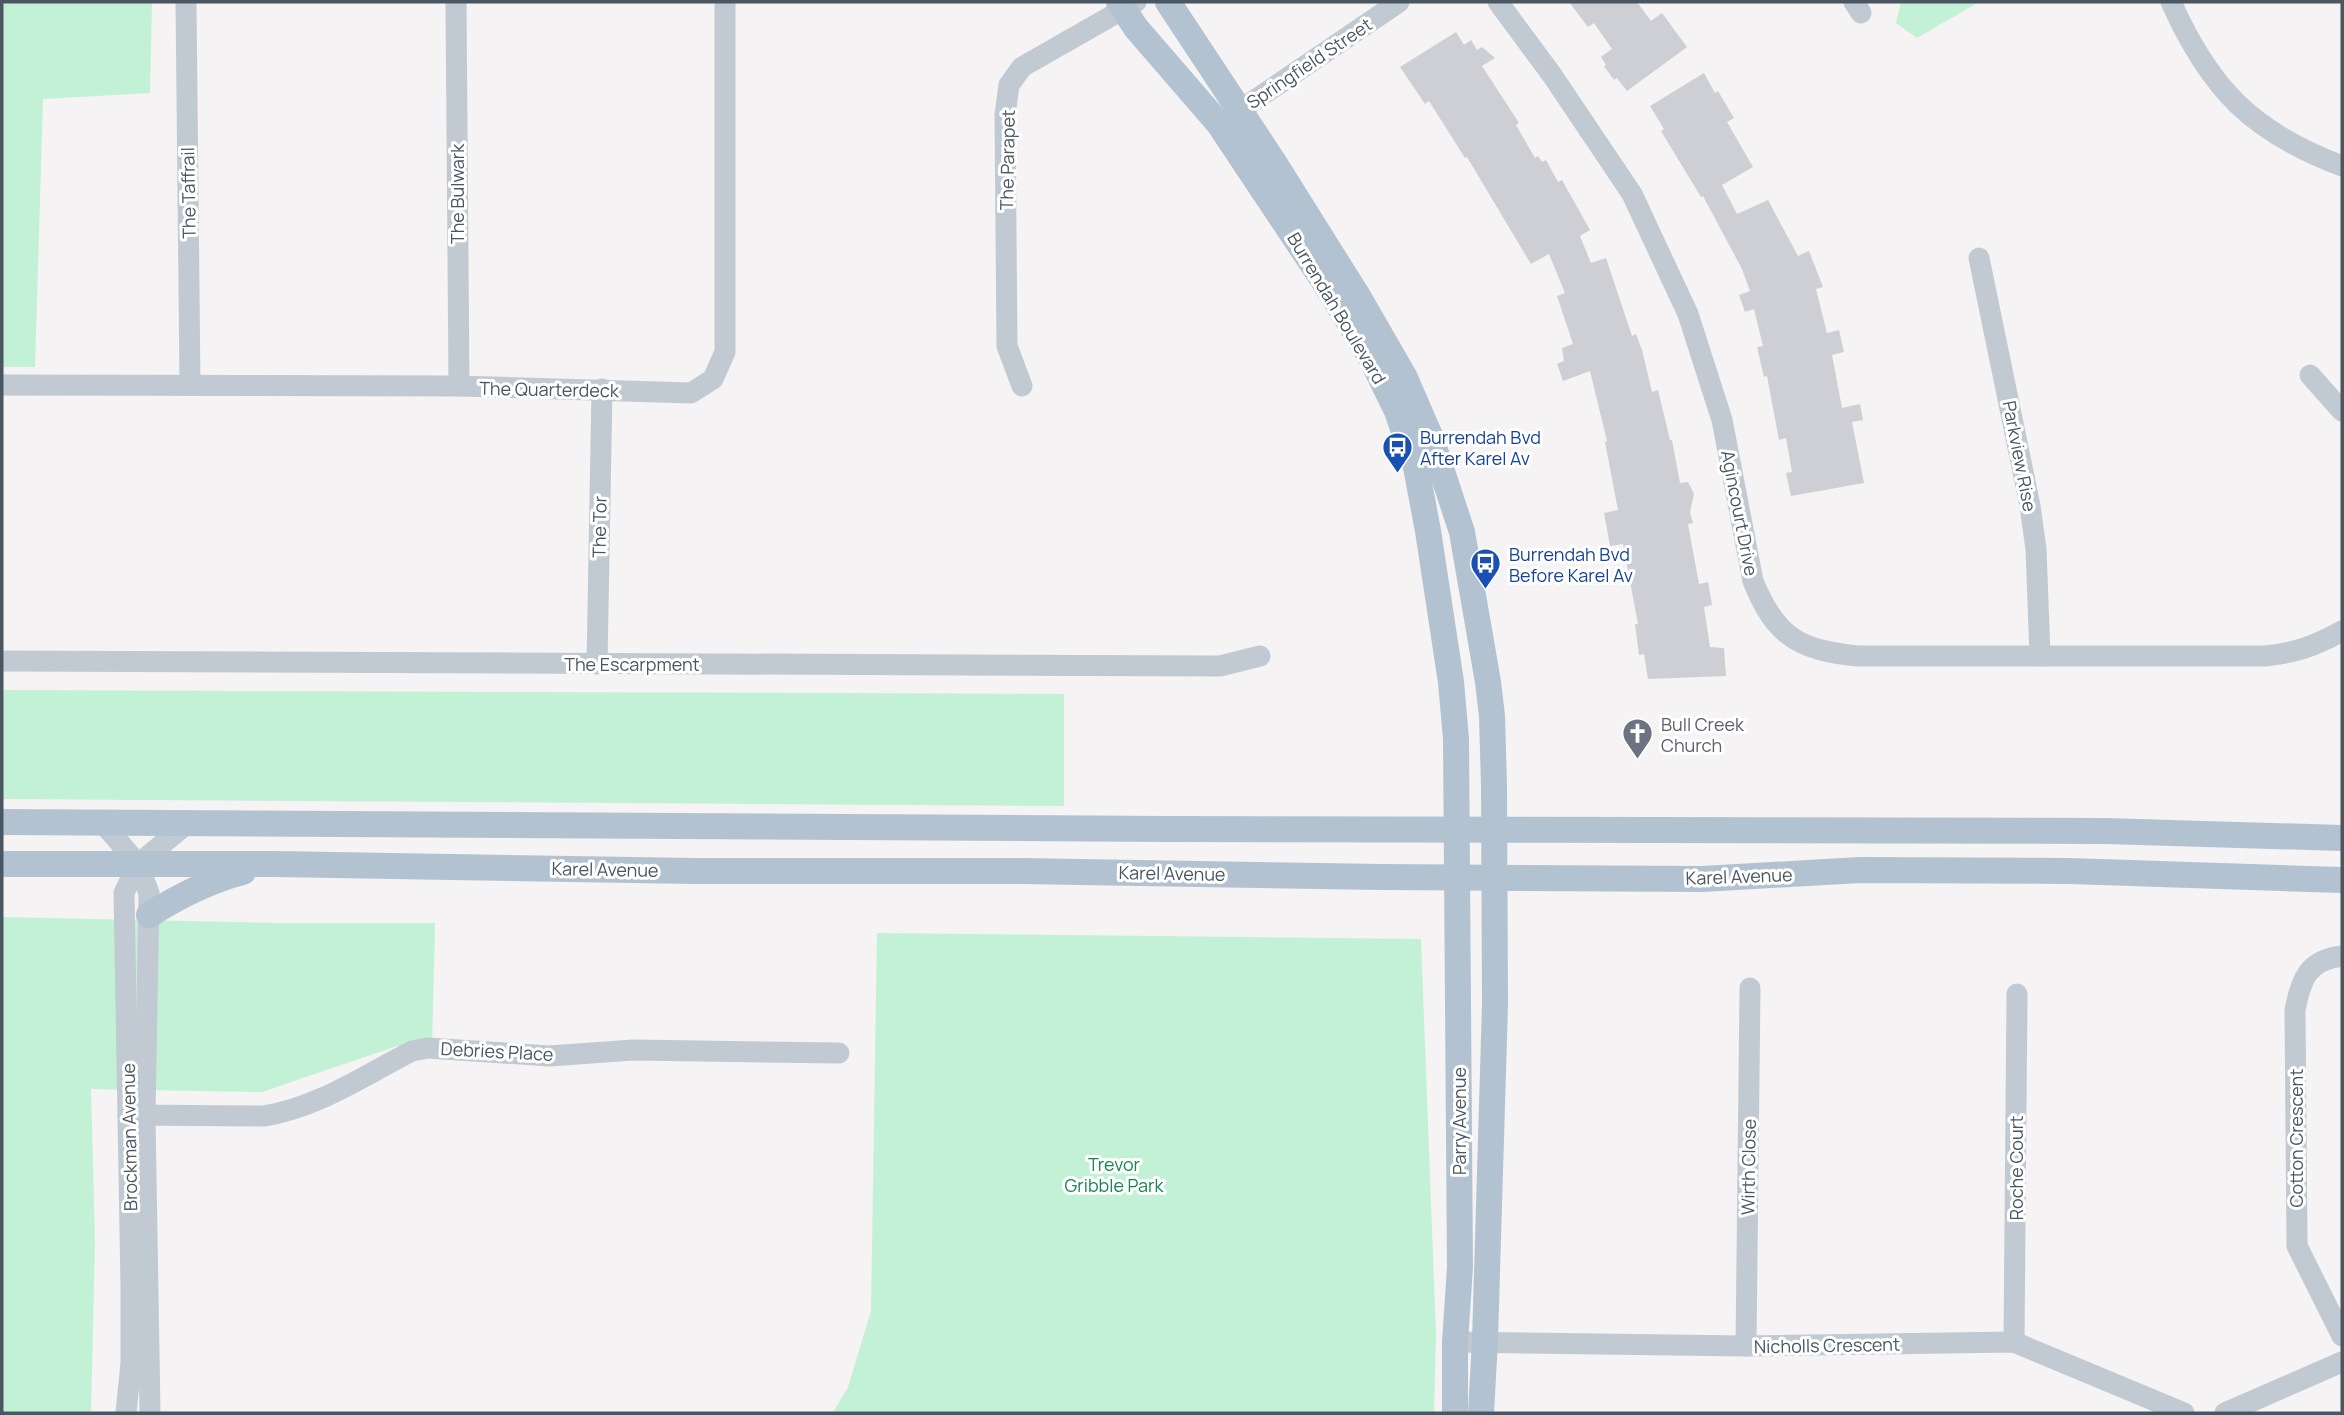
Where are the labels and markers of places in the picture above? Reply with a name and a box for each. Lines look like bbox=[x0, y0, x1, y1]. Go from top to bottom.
place label: Burrendah Bvd After Karel Av bbox=[1420, 425, 1541, 470]
bus stop icon: Burrendah Bvd After Karel Av bbox=[1380, 430, 1414, 474]
place label: Burrendah Bvd Before Karel Av bbox=[1509, 542, 1633, 587]
bus stop icon: Burrendah Bvd Before Karel Av bbox=[1469, 547, 1503, 591]
place label: Bull Creek Church bbox=[1661, 712, 1745, 757]
church icon: Bull Creek Church bbox=[1621, 717, 1655, 761]

